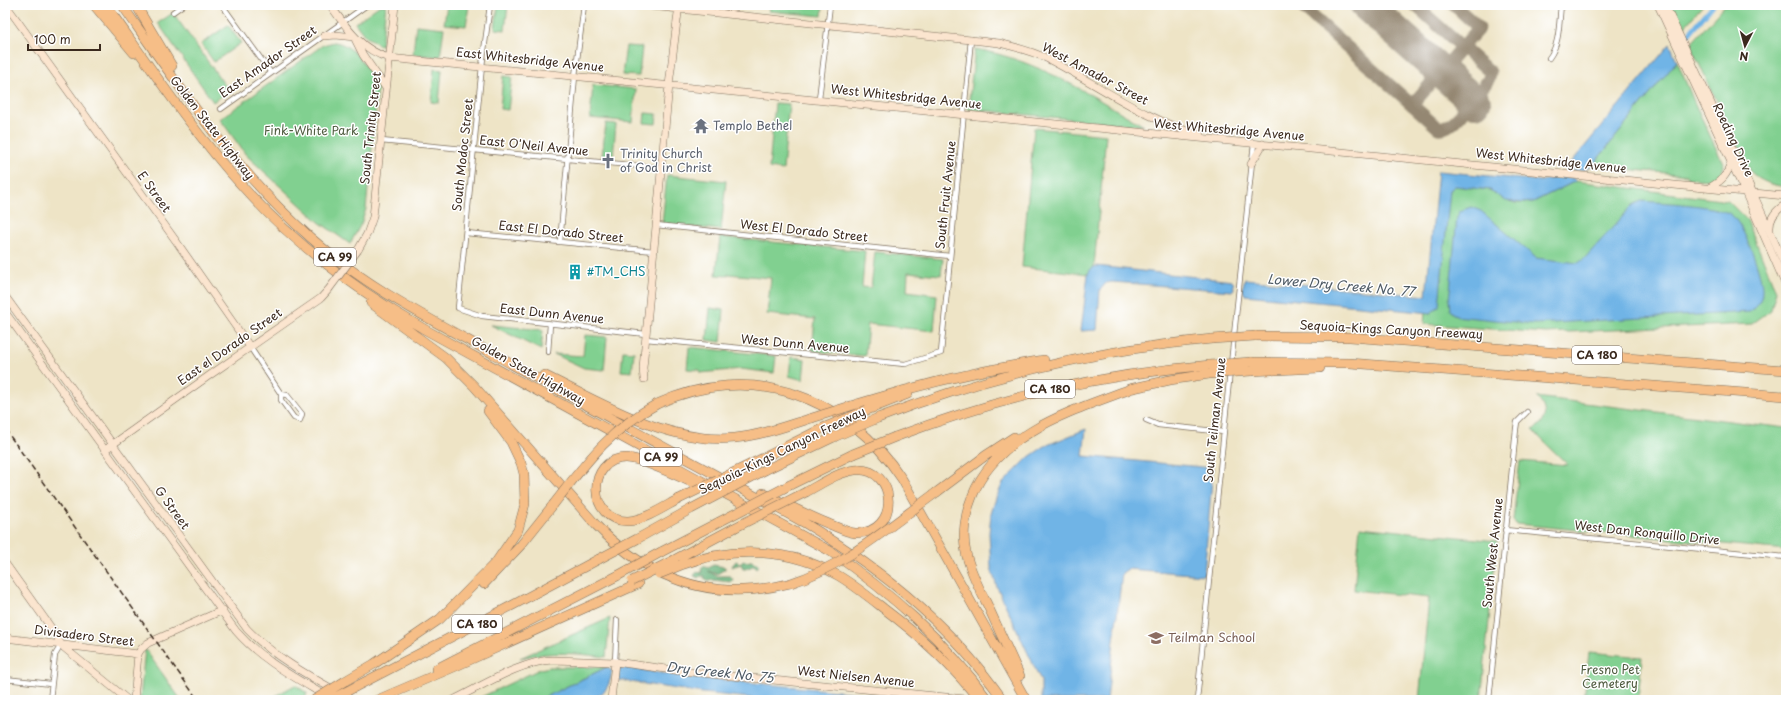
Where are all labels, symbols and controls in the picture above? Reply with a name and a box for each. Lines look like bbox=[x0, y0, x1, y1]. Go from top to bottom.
street label: East Amador Street bbox=[215, 21, 320, 102]
scale bar bbox=[28, 26, 100, 52]
north arrow bbox=[1725, 26, 1765, 66]
text: 100 m bbox=[34, 30, 71, 48]
street label: West Amador Street bbox=[1039, 37, 1152, 109]
street label: East Whitesbridge Avenue bbox=[455, 42, 605, 76]
text: N bbox=[1738, 48, 1749, 65]
street label: South Trinity Street bbox=[355, 71, 385, 185]
street label: Golden State Highway bbox=[166, 72, 259, 183]
street label: West Whitesbridge Avenue bbox=[830, 79, 982, 113]
street label: South Modoc Street bbox=[447, 98, 477, 212]
street label: Roeding Drive bbox=[1709, 100, 1759, 179]
street label: West Whitesbridge Avenue bbox=[1153, 113, 1305, 145]
place label: Templo Bethel bbox=[713, 116, 792, 134]
temple icon: Templo Bethel bbox=[692, 117, 710, 135]
park label: Fink-White Park bbox=[264, 121, 358, 139]
street label: East O'Neil Avenue bbox=[479, 130, 590, 160]
street label: South Fruit Avenue bbox=[930, 140, 960, 250]
street label: West Whitesbridge Avenue bbox=[1475, 143, 1627, 177]
place label: Trinity Church of God in Christ bbox=[620, 144, 712, 176]
church icon: Trinity Church of God in Christ bbox=[599, 152, 617, 170]
street label: E Street bbox=[134, 167, 176, 216]
street label: West El Dorado Street bbox=[739, 214, 869, 246]
street label: East El Dorado Street bbox=[498, 215, 625, 247]
road number: CA 99 bbox=[314, 248, 356, 266]
place label: #TM_CHS bbox=[587, 262, 646, 280]
building icon: #TM_CHS bbox=[566, 263, 584, 281]
water label: Lower Dry Creek No. 77 bbox=[1267, 269, 1418, 301]
street label: East Dunn Avenue bbox=[499, 299, 605, 327]
street label: East el Dorado Street bbox=[174, 303, 285, 389]
street label: Sequoia–Kings Canyon Freeway bbox=[1299, 315, 1483, 343]
street label: West Dunn Avenue bbox=[740, 329, 851, 357]
street label: Golden State Highway bbox=[468, 331, 589, 409]
road number: CA 180 bbox=[1572, 346, 1622, 364]
street label: South Teilman Avenue bbox=[1199, 356, 1230, 483]
road number: CA 180 bbox=[1025, 380, 1075, 398]
street label: Sequoia–Kings Canyon Freeway bbox=[695, 402, 868, 498]
road number: CA 99 bbox=[640, 448, 682, 466]
street label: G Street bbox=[151, 482, 195, 533]
street label: South West Avenue bbox=[1477, 497, 1507, 609]
street label: West Dan Ronquillo Drive bbox=[1574, 515, 1721, 549]
road number: CA 180 bbox=[452, 615, 502, 633]
street label: Divisadero Street bbox=[33, 620, 135, 650]
place label: Teilman School bbox=[1168, 628, 1255, 646]
school or university icon: Teilman School bbox=[1147, 629, 1165, 647]
water label: Dry Creek No. 75 bbox=[665, 656, 776, 687]
park label: Fresno Pet Cemetery bbox=[1580, 660, 1640, 692]
street label: West Nielsen Avenue bbox=[797, 661, 916, 691]

